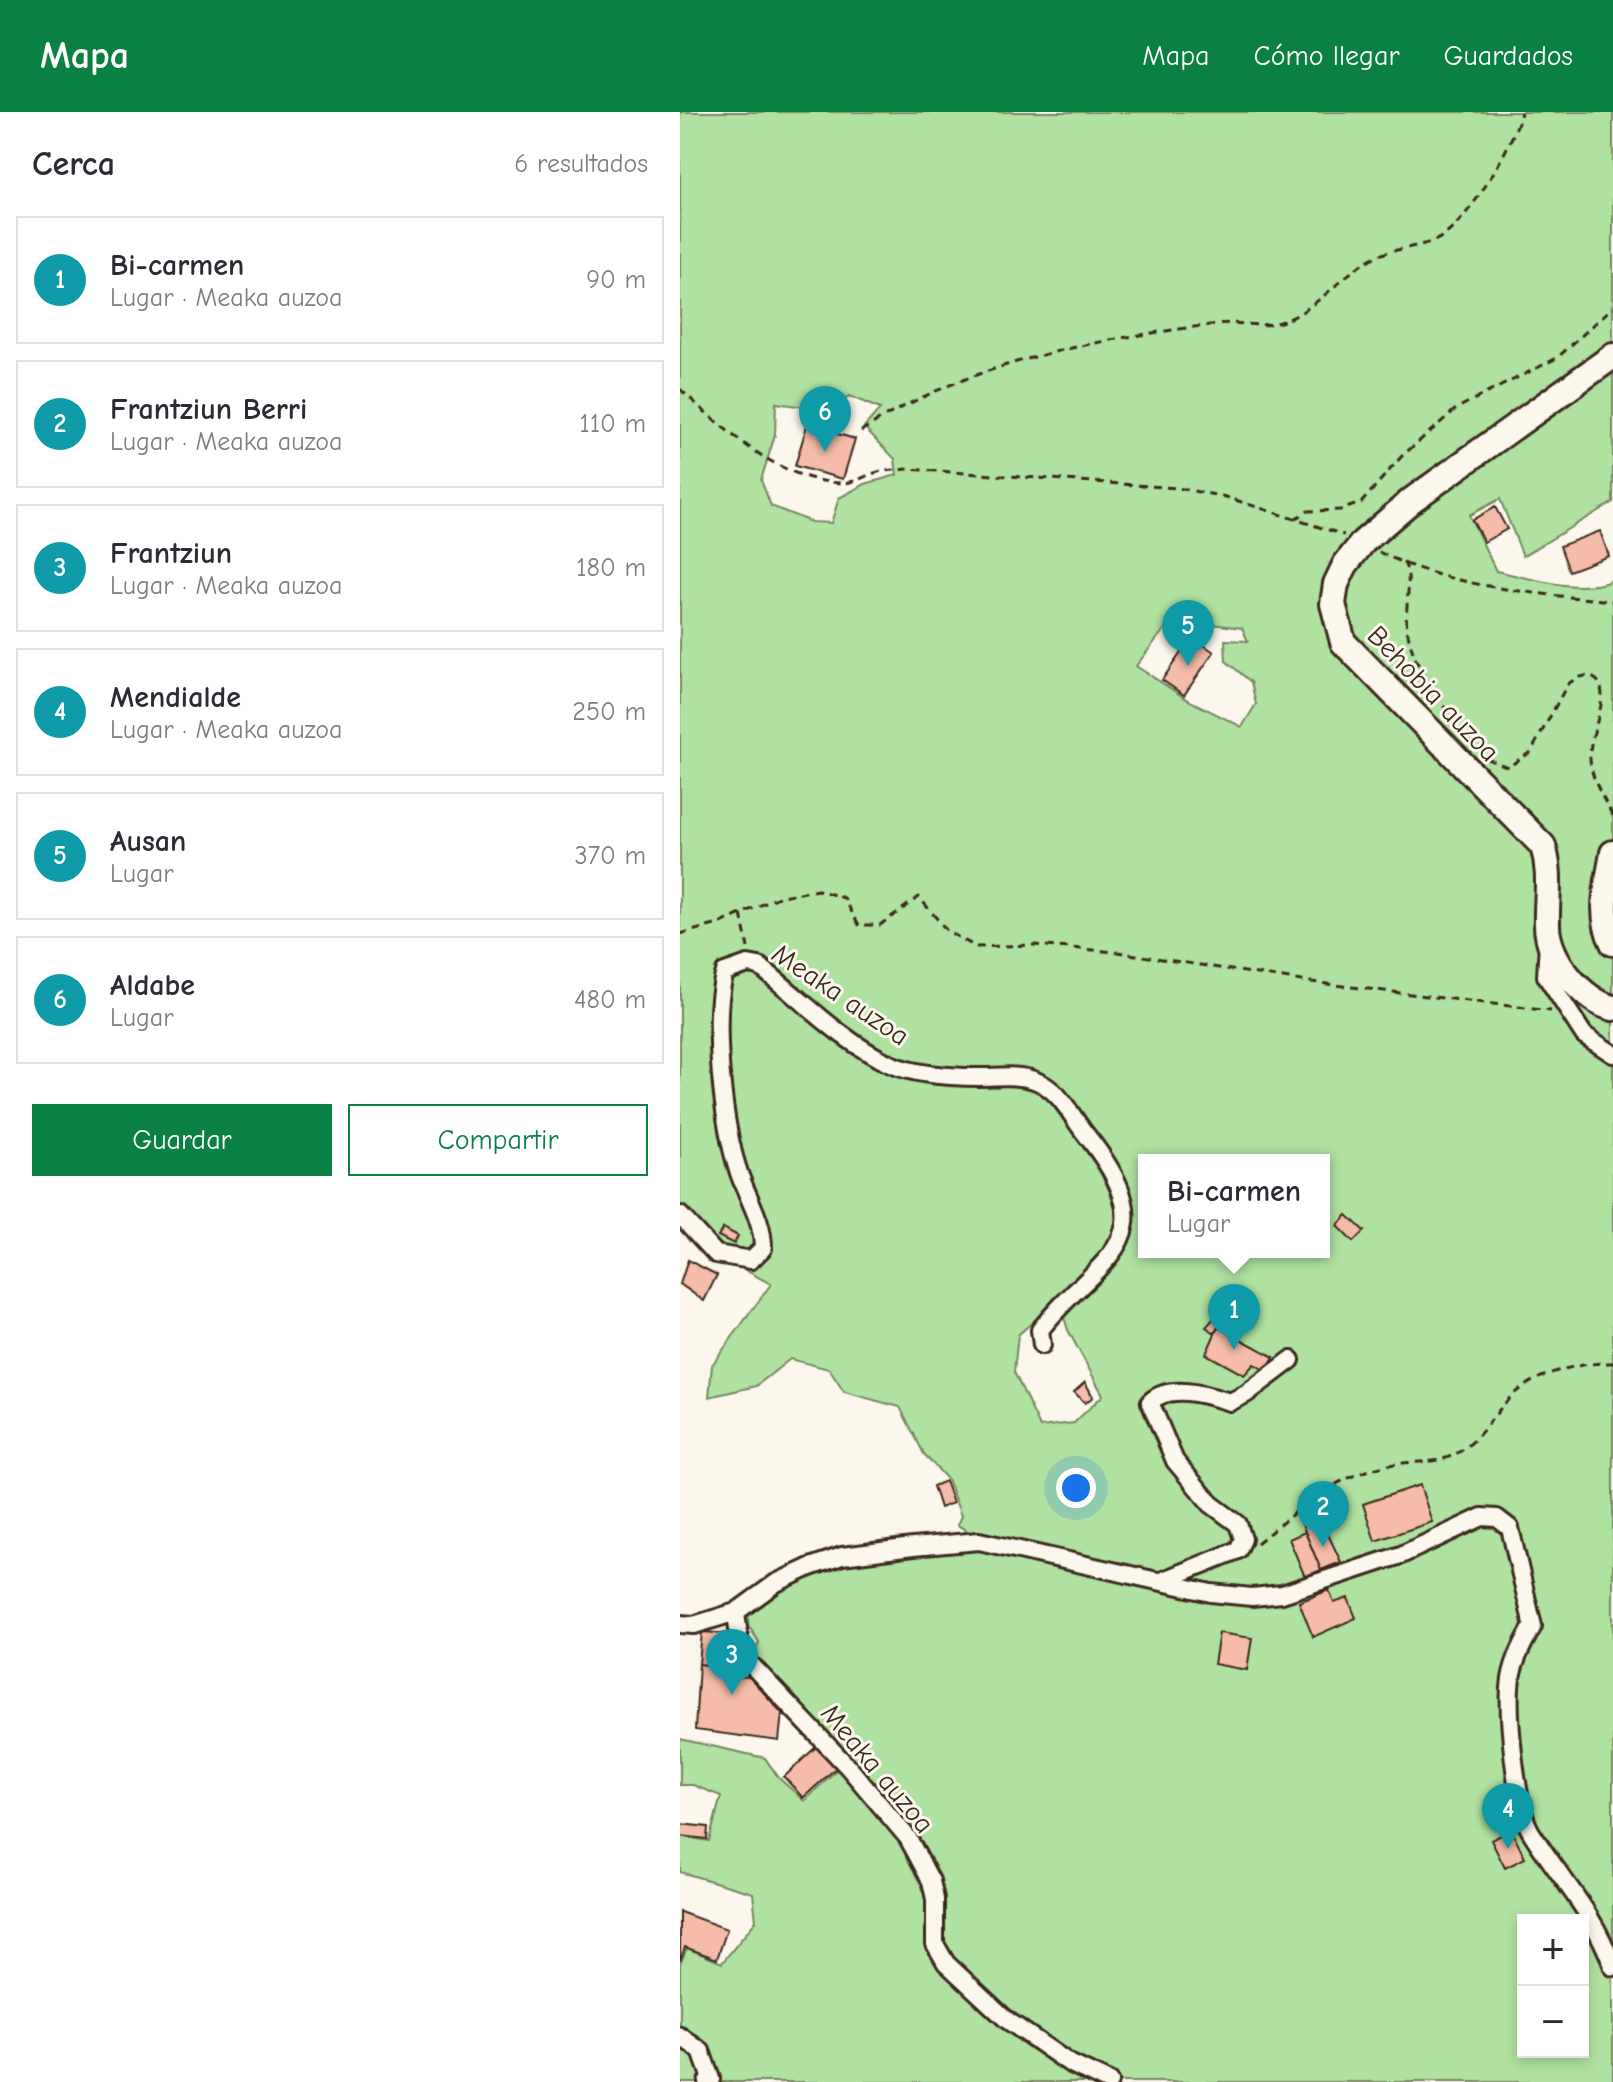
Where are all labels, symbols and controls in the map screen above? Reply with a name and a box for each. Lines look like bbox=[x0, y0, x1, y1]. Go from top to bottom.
text: Mapa bbox=[40, 34, 129, 78]
text: Mapa bbox=[1142, 40, 1209, 72]
text: Cómo llegar bbox=[1253, 40, 1400, 72]
text: Guardados bbox=[1444, 40, 1573, 72]
text: Cerca bbox=[32, 144, 115, 184]
text: 6 resultados bbox=[514, 149, 648, 179]
text: Bi-carmen bbox=[110, 248, 244, 283]
text: 1 bbox=[55, 265, 65, 295]
text: 90 m bbox=[586, 265, 646, 295]
text: Lugar · Meaka auzoa bbox=[110, 283, 342, 313]
pin: 6 bbox=[799, 386, 851, 452]
text: Frantziun Berri bbox=[110, 392, 307, 427]
text: 2 bbox=[54, 409, 66, 439]
text: 110 m bbox=[579, 409, 646, 439]
text: Lugar · Meaka auzoa bbox=[110, 427, 342, 457]
text: Frantziun bbox=[110, 536, 232, 571]
text: 3 bbox=[54, 553, 66, 583]
text: 180 m bbox=[576, 553, 646, 583]
text: Lugar · Meaka auzoa bbox=[110, 571, 342, 601]
pin: 5 bbox=[1162, 600, 1214, 666]
street label: Behobia auzoa bbox=[1361, 619, 1506, 768]
text: Mendialde bbox=[110, 680, 241, 715]
text: 4 bbox=[54, 697, 66, 727]
text: 250 m bbox=[572, 697, 646, 727]
text: Lugar · Meaka auzoa bbox=[110, 715, 342, 745]
text: Ausan bbox=[110, 824, 186, 859]
text: 5 bbox=[53, 841, 67, 871]
text: 370 m bbox=[575, 841, 646, 871]
text: Lugar bbox=[110, 859, 174, 889]
street label: Meaka auzoa bbox=[766, 937, 915, 1052]
text: Aldabe bbox=[110, 968, 195, 1003]
text: 6 bbox=[53, 985, 67, 1015]
text: 480 m bbox=[574, 985, 646, 1015]
text: Lugar bbox=[110, 1003, 174, 1033]
button: Guardar bbox=[32, 1104, 332, 1176]
button: Compartir bbox=[348, 1104, 648, 1176]
popup bbox=[1138, 1154, 1330, 1258]
text: Bi-carmen bbox=[1167, 1174, 1301, 1209]
text: Lugar bbox=[1167, 1209, 1230, 1239]
pin: 1 bbox=[1208, 1284, 1260, 1350]
your location bbox=[1056, 1468, 1096, 1508]
pin: 2 bbox=[1297, 1481, 1349, 1547]
pin: 3 bbox=[706, 1629, 758, 1695]
street label: Meaka auzoa bbox=[814, 1698, 940, 1840]
pin: 4 bbox=[1482, 1783, 1534, 1849]
map controls bbox=[1517, 1914, 1589, 2058]
button: + bbox=[1517, 1914, 1589, 1986]
button: − bbox=[1517, 1986, 1589, 2058]

